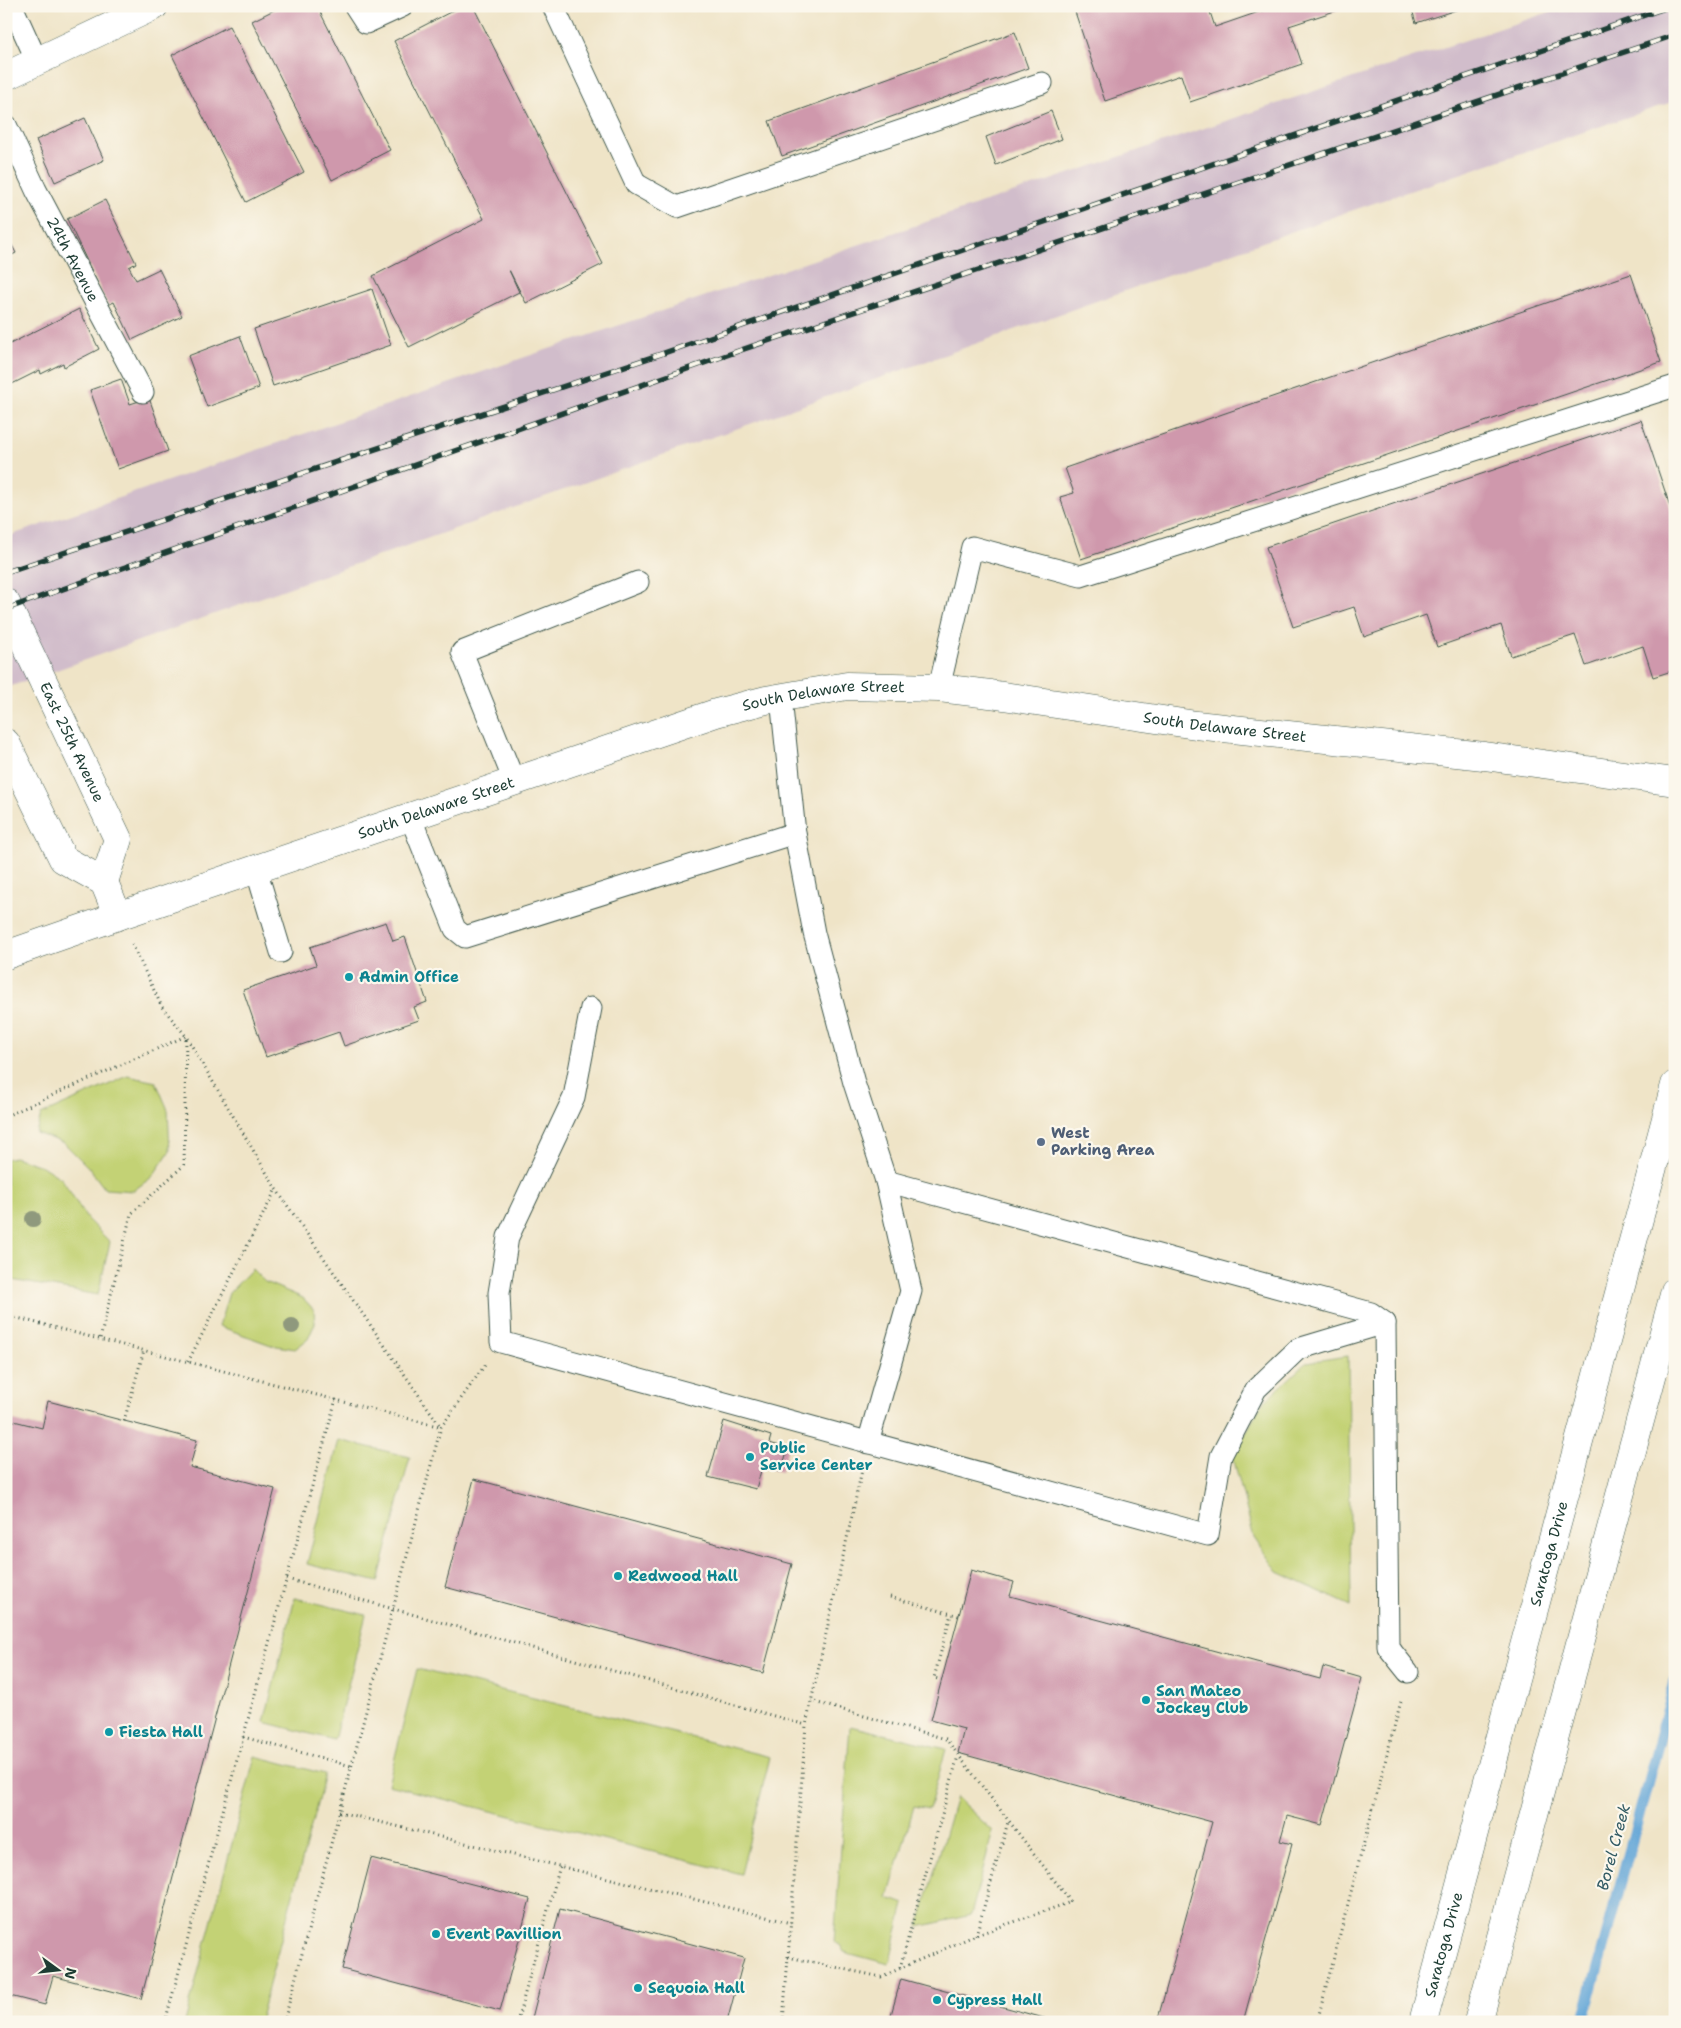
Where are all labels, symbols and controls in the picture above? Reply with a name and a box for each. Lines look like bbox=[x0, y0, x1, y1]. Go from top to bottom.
street label: 24th Avenue bbox=[42, 213, 103, 305]
street label: South Delaware Street bbox=[740, 676, 905, 716]
street label: East 25th Avenue bbox=[35, 679, 109, 805]
street label: South Delaware Street bbox=[1142, 707, 1307, 747]
street label: South Delaware Street bbox=[355, 772, 517, 844]
place label: Admin Office bbox=[359, 967, 459, 987]
marker: Admin Office bbox=[343, 971, 355, 983]
place label: West Parking Area bbox=[1051, 1123, 1155, 1160]
marker: West Parking Area bbox=[1035, 1136, 1047, 1148]
place label: Public Service Center bbox=[760, 1438, 873, 1475]
marker: Public Service Center bbox=[744, 1451, 756, 1463]
street label: Saratoga Drive bbox=[1525, 1499, 1573, 1608]
place label: Redwood Hall bbox=[628, 1566, 738, 1586]
marker: Redwood Hall bbox=[612, 1570, 624, 1582]
place label: San Mateo Jockey Club bbox=[1156, 1681, 1248, 1718]
marker: San Mateo Jockey Club bbox=[1140, 1694, 1152, 1706]
place label: Fiesta Hall bbox=[119, 1722, 203, 1742]
marker: Fiesta Hall bbox=[103, 1726, 115, 1738]
water label: Borel Creek bbox=[1592, 1801, 1635, 1893]
street label: Saratoga Drive bbox=[1420, 1890, 1467, 2000]
place label: Event Pavillion bbox=[446, 1924, 562, 1944]
marker: Event Pavillion bbox=[430, 1928, 442, 1940]
north arrow bbox=[32, 1946, 82, 1996]
text: N bbox=[60, 1966, 81, 1981]
place label: Sequoia Hall bbox=[648, 1978, 745, 1998]
marker: Sequoia Hall bbox=[632, 1982, 644, 1994]
place label: Cypress Hall bbox=[947, 1990, 1043, 2010]
marker: Cypress Hall bbox=[931, 1994, 943, 2006]

